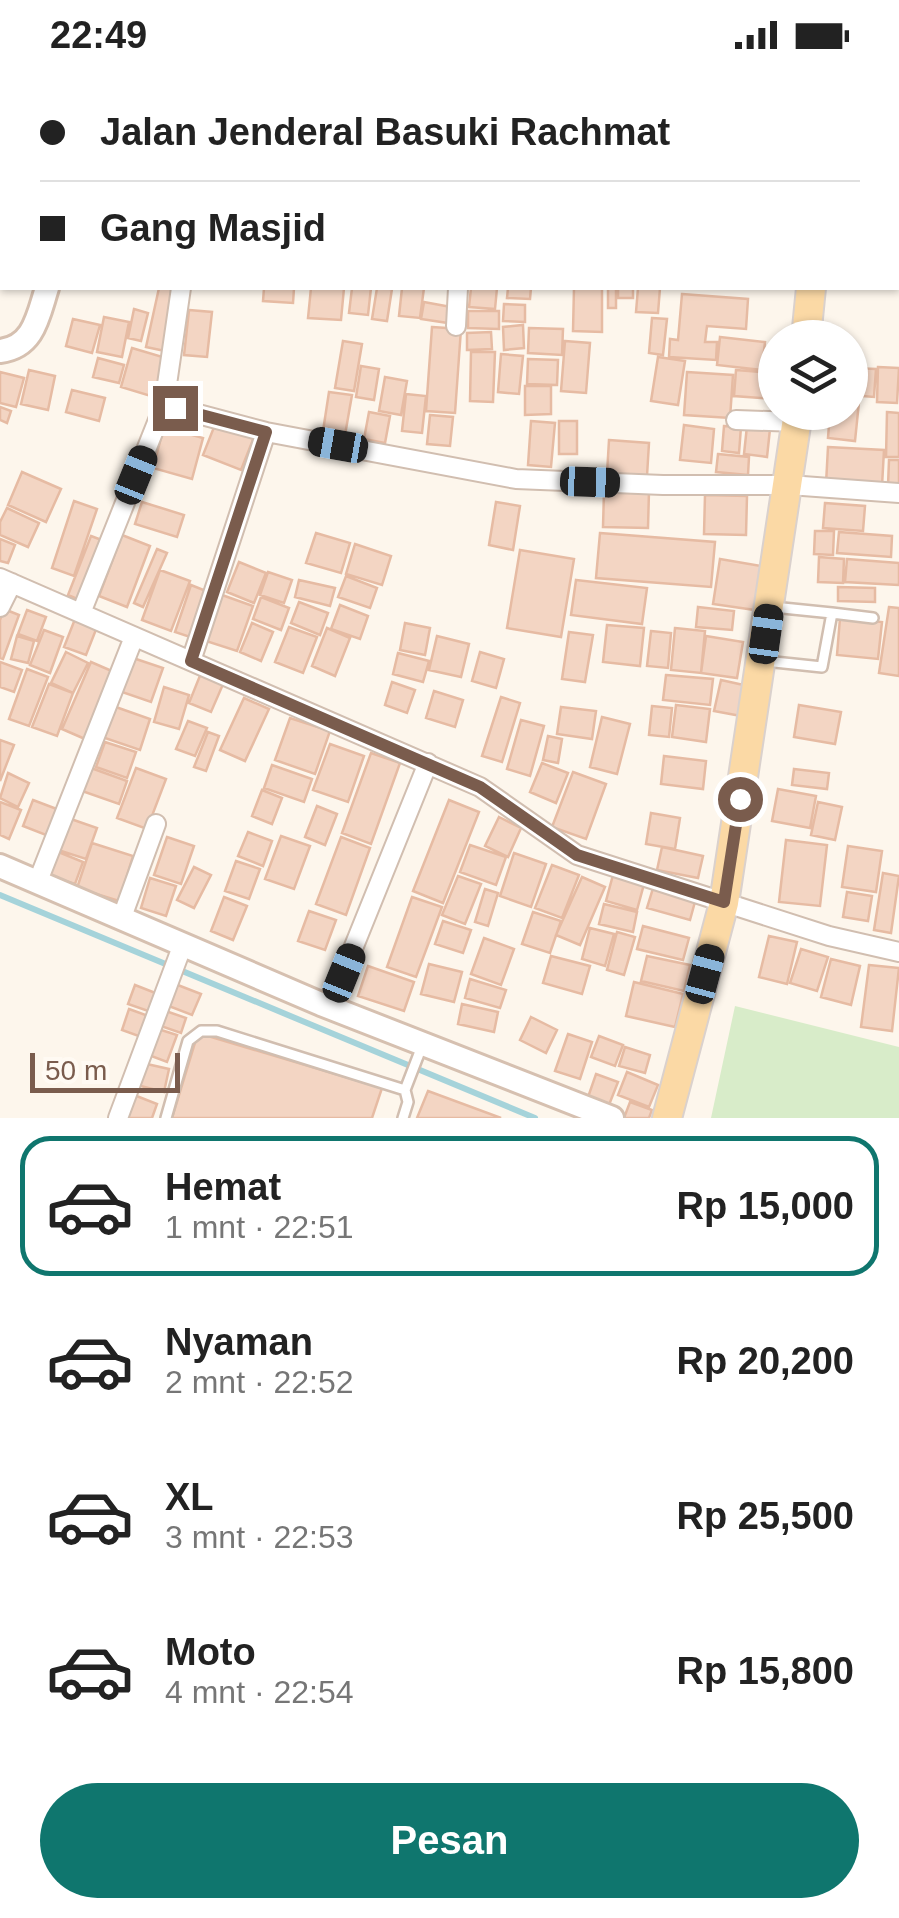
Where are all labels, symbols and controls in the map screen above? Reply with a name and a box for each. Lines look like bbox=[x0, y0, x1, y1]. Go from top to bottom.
text: 22:49 bbox=[50, 14, 147, 56]
text: Jalan Jenderal Basuki Rachmat bbox=[100, 111, 670, 153]
text: Gang Masjid bbox=[100, 207, 326, 249]
map controls bbox=[758, 320, 868, 430]
button: layers bbox=[758, 320, 868, 430]
route end bbox=[153, 386, 198, 431]
car bbox=[306, 425, 370, 465]
car bbox=[111, 442, 161, 508]
car bbox=[559, 466, 621, 498]
car bbox=[747, 602, 785, 666]
route start bbox=[718, 777, 763, 822]
car bbox=[319, 940, 369, 1006]
car bbox=[683, 941, 727, 1007]
scale bar bbox=[30, 1048, 180, 1093]
text: 50 m bbox=[45, 1055, 107, 1086]
icon: car bbox=[45, 1161, 135, 1251]
text: Hemat bbox=[165, 1166, 281, 1208]
text: Rp 15,000 bbox=[677, 1185, 854, 1227]
text: 1 mnt · 22:51 bbox=[165, 1209, 354, 1245]
icon: car bbox=[45, 1316, 135, 1406]
text: Nyaman bbox=[165, 1321, 313, 1363]
text: Rp 20,200 bbox=[677, 1340, 854, 1382]
text: 2 mnt · 22:52 bbox=[165, 1364, 354, 1400]
icon: car bbox=[45, 1471, 135, 1561]
text: XL bbox=[165, 1476, 214, 1518]
text: Rp 25,500 bbox=[677, 1495, 854, 1537]
text: 3 mnt · 22:53 bbox=[165, 1519, 354, 1555]
icon: car bbox=[45, 1626, 135, 1716]
text: Moto bbox=[165, 1631, 256, 1673]
text: Rp 15,800 bbox=[677, 1650, 854, 1692]
text: 4 mnt · 22:54 bbox=[165, 1674, 354, 1710]
button: Pesan bbox=[40, 1783, 859, 1898]

